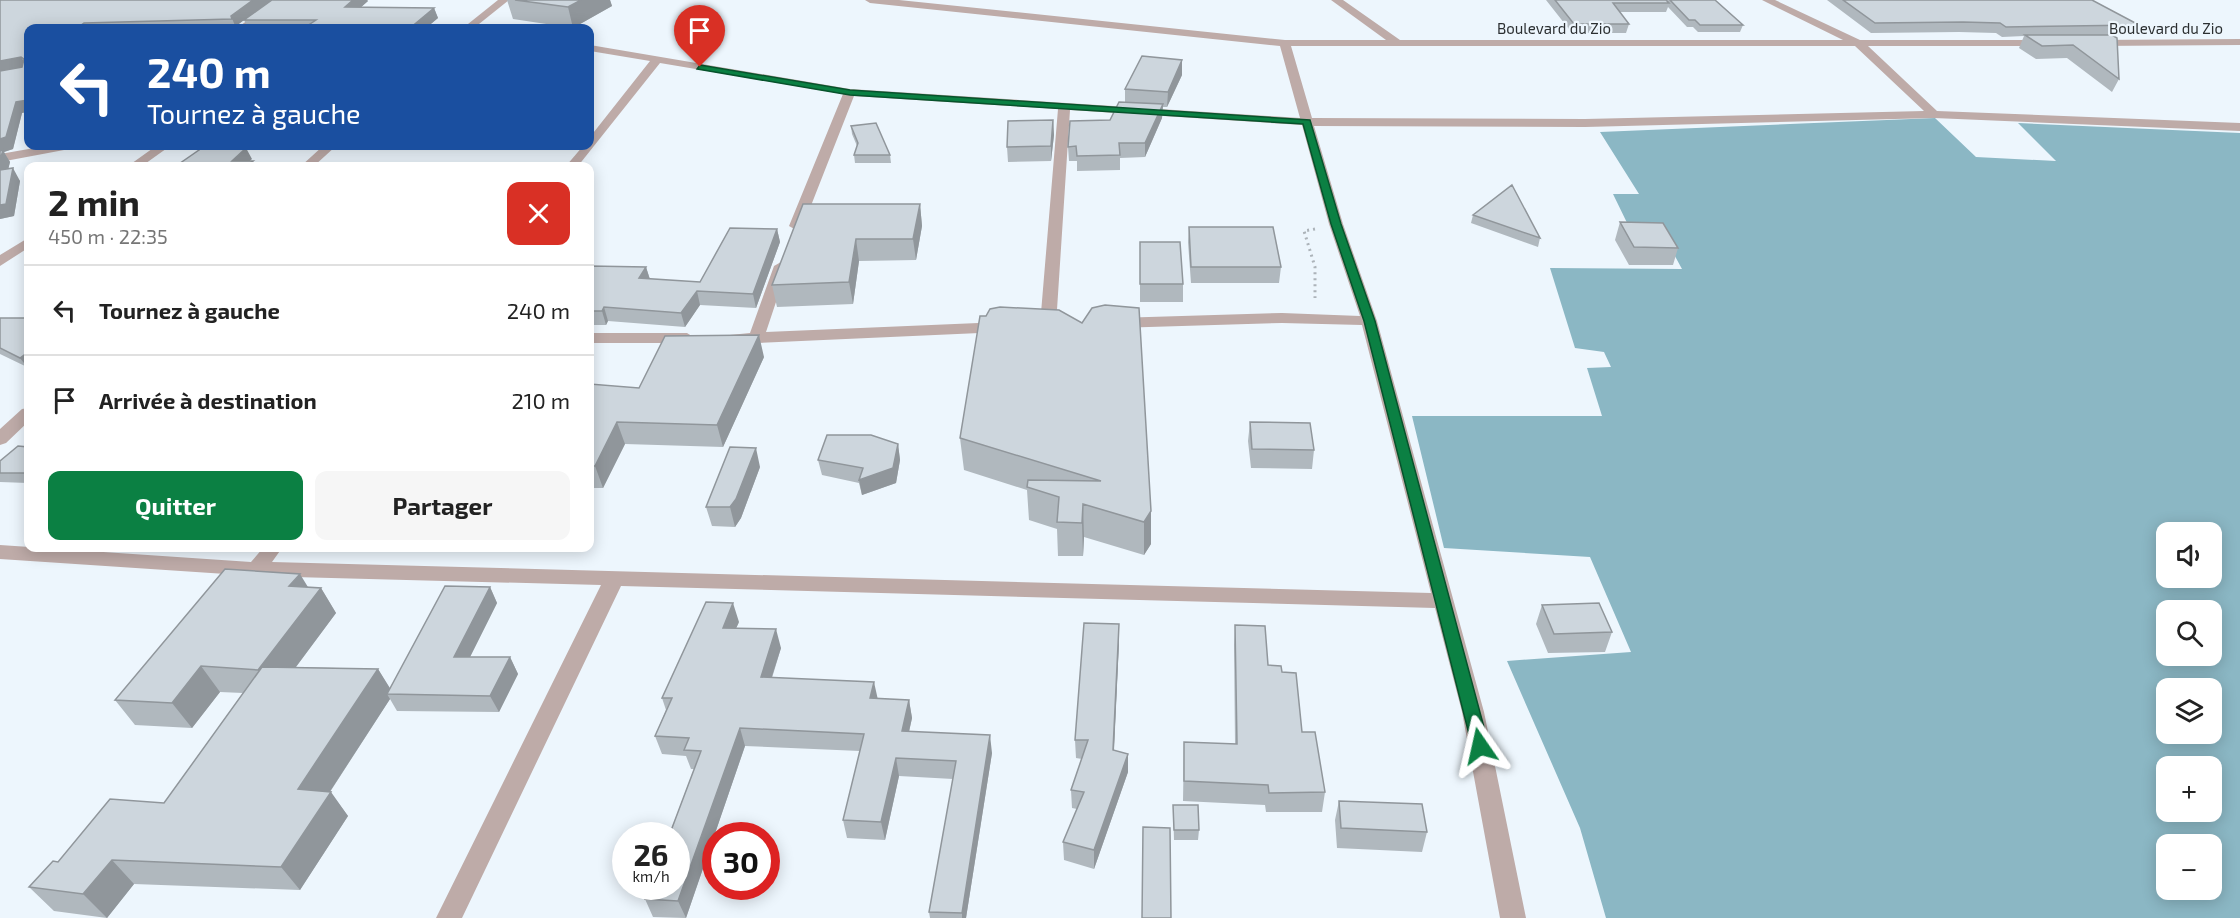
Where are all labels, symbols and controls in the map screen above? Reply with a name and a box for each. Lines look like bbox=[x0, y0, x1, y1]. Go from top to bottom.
pin bbox=[674, 5, 725, 67]
icon: arrive bbox=[683, 14, 716, 47]
street label: Boulevard du Zio bbox=[1497, 19, 1611, 37]
street label: Boulevard du Zio bbox=[2109, 19, 2223, 37]
text: 240 m bbox=[147, 46, 271, 96]
icon: left bbox=[48, 48, 126, 126]
text: Tournez à gauche bbox=[147, 97, 361, 129]
text: 2 min bbox=[48, 180, 140, 223]
button: close bbox=[507, 182, 570, 245]
text: 450 m · 22:35 bbox=[48, 224, 168, 248]
icon: left bbox=[48, 294, 81, 327]
text: Tournez à gauche bbox=[99, 297, 280, 323]
text: 240 m bbox=[507, 297, 570, 323]
icon: arrive bbox=[48, 384, 81, 417]
text: Arrivée à destination bbox=[99, 387, 317, 413]
text: 210 m bbox=[511, 387, 570, 413]
button: Quitter bbox=[48, 471, 303, 540]
button: Partager bbox=[315, 471, 570, 540]
map controls bbox=[2156, 522, 2222, 900]
button: sound bbox=[2156, 522, 2222, 588]
button: search bbox=[2156, 600, 2222, 666]
button: layers bbox=[2156, 678, 2222, 744]
position arrow bbox=[1448, 714, 1512, 778]
button: + bbox=[2156, 756, 2222, 822]
speed limit sign: 30 bbox=[702, 822, 780, 900]
button: − bbox=[2156, 834, 2222, 900]
text: 26 bbox=[633, 836, 669, 872]
text: km/h bbox=[632, 867, 670, 885]

